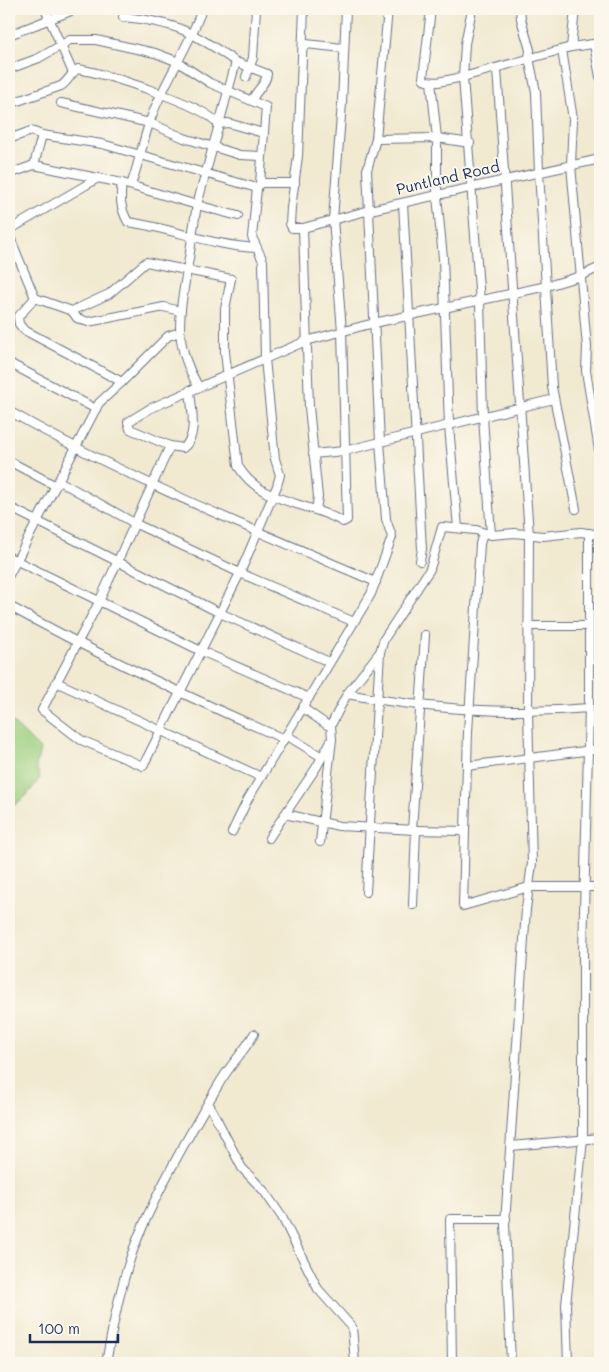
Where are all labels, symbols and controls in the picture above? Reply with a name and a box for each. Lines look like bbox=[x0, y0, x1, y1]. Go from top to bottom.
street label: Puntland Road bbox=[394, 155, 501, 199]
scale bar bbox=[30, 1312, 118, 1344]
text: 100 m bbox=[38, 1318, 80, 1338]

